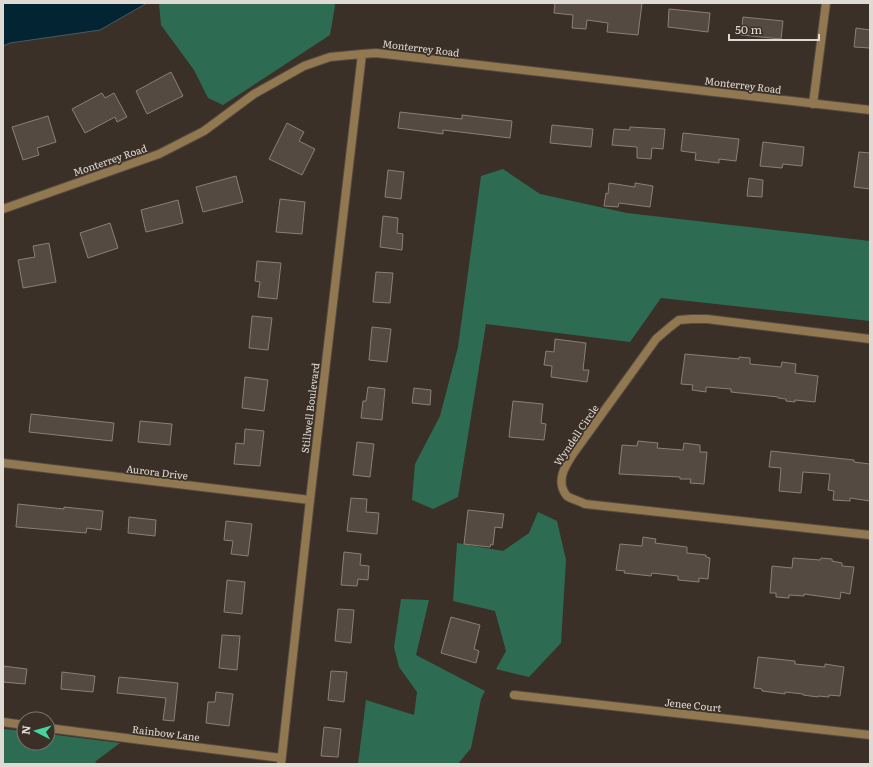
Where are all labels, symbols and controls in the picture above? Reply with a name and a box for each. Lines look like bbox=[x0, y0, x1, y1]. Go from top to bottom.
scale bar bbox=[729, 16, 819, 42]
text: 50 m bbox=[735, 20, 762, 38]
street label: Monterrey Road bbox=[382, 35, 460, 60]
street label: Monterrey Road bbox=[704, 72, 782, 97]
street label: Monterrey Road bbox=[71, 140, 149, 179]
street label: Stillwell Boulevard bbox=[297, 362, 322, 454]
street label: Wyndell Circle bbox=[550, 401, 602, 468]
street label: Aurora Drive bbox=[125, 460, 189, 483]
street label: Jenee Court bbox=[664, 694, 722, 715]
north arrow bbox=[16, 711, 56, 751]
street label: Rainbow Lane bbox=[131, 721, 201, 744]
text: N bbox=[17, 724, 33, 735]

